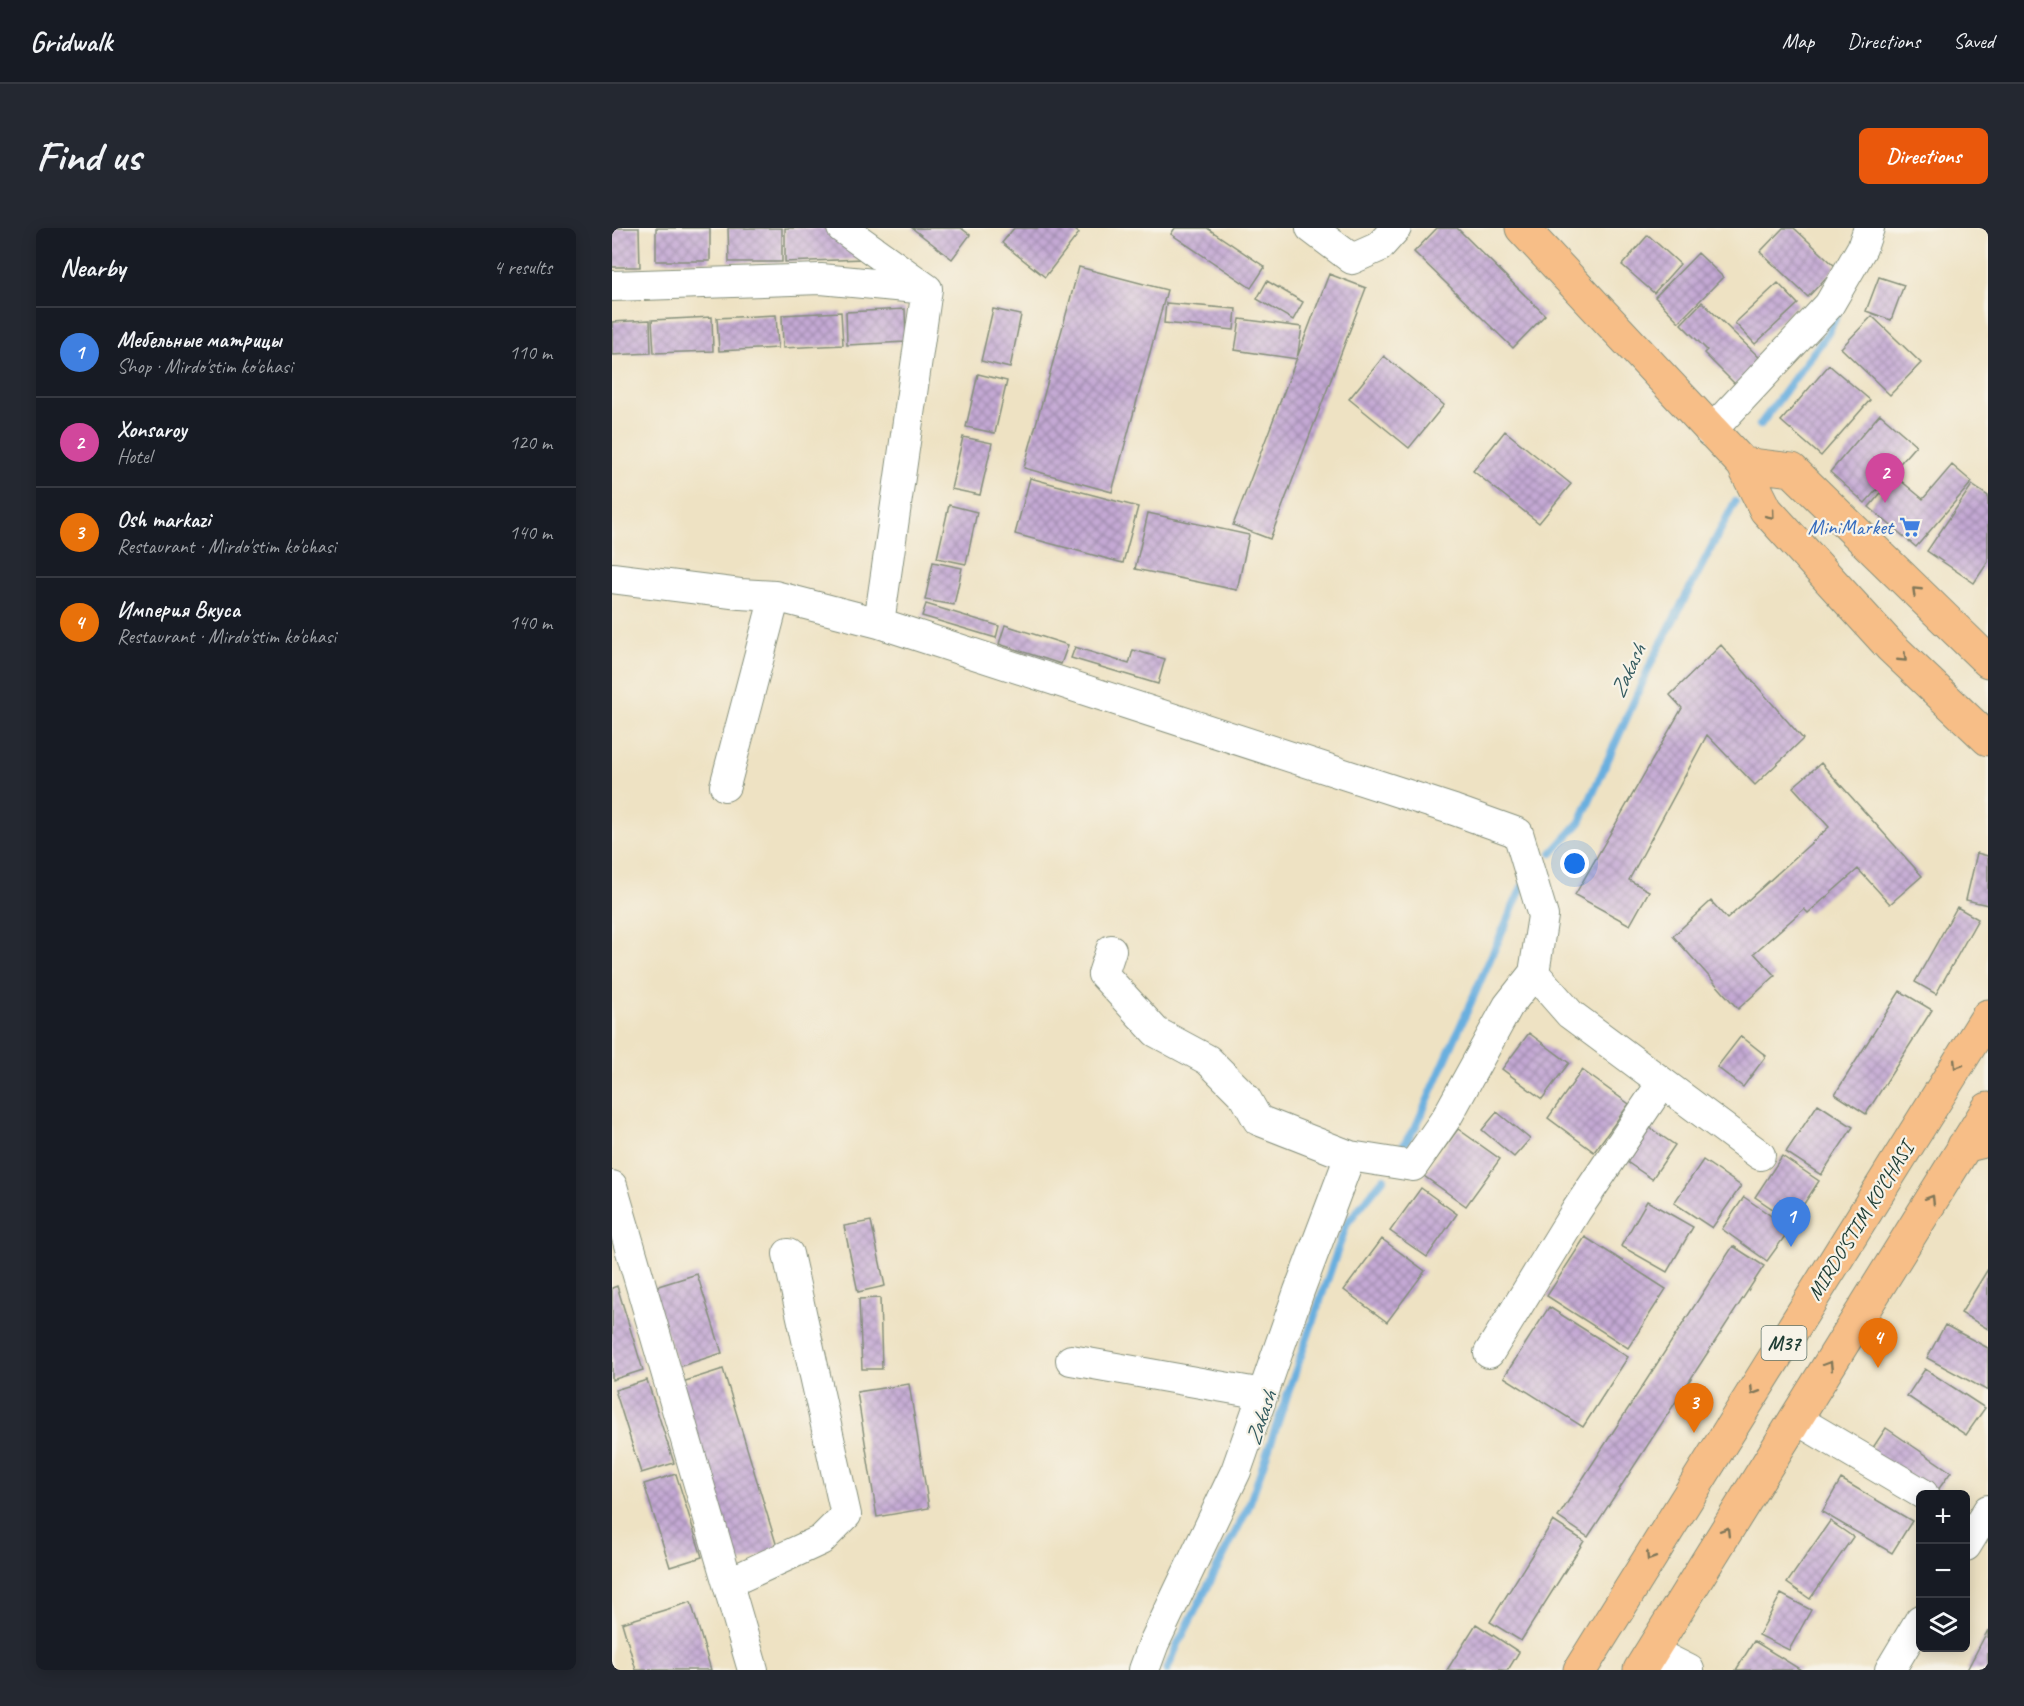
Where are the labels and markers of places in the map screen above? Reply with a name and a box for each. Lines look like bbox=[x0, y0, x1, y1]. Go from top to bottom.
pin: 2 bbox=[1866, 454, 1904, 503]
place label: MiniMarket bbox=[1808, 514, 1895, 540]
supermarket icon: MiniMarket bbox=[1898, 515, 1922, 539]
pin: 1 bbox=[1772, 1198, 1810, 1247]
pin: 4 bbox=[1858, 1318, 1898, 1368]
pin: 3 bbox=[1674, 1384, 1714, 1433]

